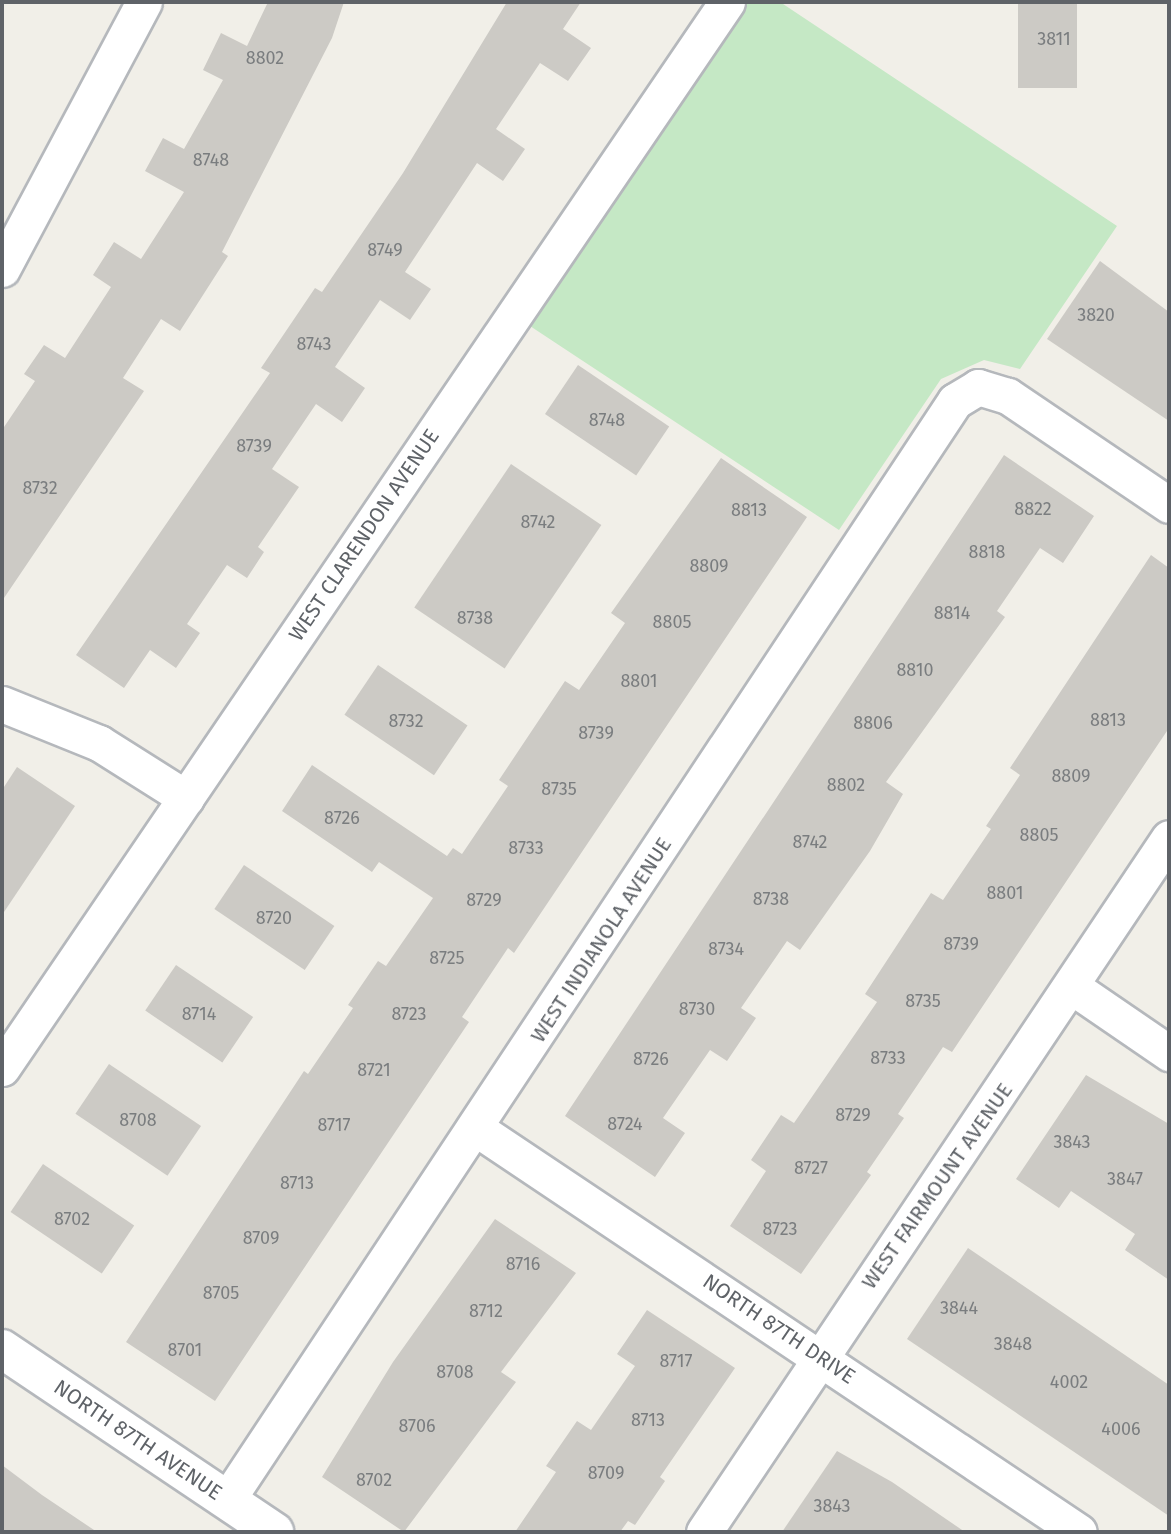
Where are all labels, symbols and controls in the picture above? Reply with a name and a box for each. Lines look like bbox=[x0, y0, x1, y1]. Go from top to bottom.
house number: 3811 bbox=[1037, 28, 1071, 50]
house number: 8802 bbox=[246, 47, 284, 69]
house number: 8748 bbox=[193, 149, 229, 171]
house number: 8749 bbox=[367, 239, 403, 261]
house number: 3820 bbox=[1077, 304, 1115, 326]
house number: 8743 bbox=[296, 333, 332, 355]
house number: 8748 bbox=[589, 409, 625, 431]
street label: WEST CLARENDON AVENUE bbox=[284, 424, 444, 646]
house number: 8739 bbox=[236, 435, 272, 457]
house number: 8732 bbox=[22, 477, 58, 499]
house number: 8822 bbox=[1014, 498, 1052, 520]
house number: 8813 bbox=[731, 499, 767, 521]
house number: 8742 bbox=[520, 511, 556, 533]
house number: 8818 bbox=[968, 541, 1006, 563]
house number: 8809 bbox=[689, 555, 729, 577]
house number: 8814 bbox=[934, 602, 970, 624]
house number: 8738 bbox=[457, 607, 493, 629]
house number: 8805 bbox=[653, 611, 691, 633]
house number: 8810 bbox=[896, 659, 934, 681]
house number: 8801 bbox=[620, 670, 658, 692]
house number: 8813 bbox=[1090, 709, 1126, 731]
house number: 8732 bbox=[388, 710, 424, 732]
house number: 8806 bbox=[853, 712, 893, 734]
house number: 8739 bbox=[578, 722, 614, 744]
house number: 8809 bbox=[1051, 765, 1091, 787]
house number: 8802 bbox=[827, 774, 865, 796]
house number: 8735 bbox=[541, 778, 577, 800]
house number: 8726 bbox=[324, 807, 360, 829]
house number: 8805 bbox=[1020, 824, 1058, 846]
house number: 8742 bbox=[792, 831, 828, 853]
street label: WEST INDIANOLA AVENUE bbox=[525, 833, 677, 1047]
house number: 8733 bbox=[508, 837, 544, 859]
house number: 8801 bbox=[986, 882, 1024, 904]
house number: 8738 bbox=[753, 888, 789, 910]
house number: 8729 bbox=[466, 889, 502, 911]
house number: 8720 bbox=[256, 907, 292, 929]
house number: 8739 bbox=[943, 933, 979, 955]
house number: 8734 bbox=[708, 938, 744, 960]
house number: 8725 bbox=[429, 947, 465, 969]
house number: 8735 bbox=[905, 990, 941, 1012]
house number: 8730 bbox=[679, 998, 715, 1020]
house number: 8714 bbox=[182, 1003, 216, 1025]
house number: 8723 bbox=[391, 1003, 427, 1025]
house number: 8733 bbox=[870, 1047, 906, 1069]
house number: 8726 bbox=[633, 1048, 669, 1070]
house number: 8721 bbox=[357, 1059, 391, 1081]
street label: WEST FAIRMOUNT AVENUE bbox=[856, 1078, 1018, 1294]
house number: 8729 bbox=[835, 1104, 871, 1126]
house number: 8708 bbox=[119, 1109, 157, 1131]
house number: 8724 bbox=[607, 1113, 643, 1135]
house number: 8717 bbox=[317, 1114, 351, 1136]
house number: 3843 bbox=[1053, 1131, 1091, 1153]
house number: 8727 bbox=[794, 1157, 828, 1179]
house number: 3847 bbox=[1107, 1168, 1143, 1190]
house number: 8713 bbox=[280, 1172, 314, 1194]
house number: 8702 bbox=[54, 1208, 90, 1230]
house number: 8723 bbox=[762, 1218, 798, 1240]
house number: 8709 bbox=[243, 1227, 279, 1249]
house number: 8716 bbox=[506, 1253, 540, 1275]
street label: NORTH 87TH DRIVE bbox=[698, 1269, 860, 1389]
house number: 8705 bbox=[203, 1282, 239, 1304]
house number: 3844 bbox=[940, 1297, 978, 1319]
house number: 8712 bbox=[469, 1300, 503, 1322]
house number: 3848 bbox=[994, 1333, 1032, 1355]
house number: 8701 bbox=[168, 1339, 202, 1361]
house number: 8717 bbox=[659, 1350, 693, 1372]
house number: 8708 bbox=[436, 1361, 474, 1383]
house number: 4002 bbox=[1050, 1371, 1088, 1393]
street label: NORTH 87TH AVENUE bbox=[49, 1374, 227, 1506]
house number: 8713 bbox=[631, 1409, 665, 1431]
house number: 8706 bbox=[398, 1415, 436, 1437]
house number: 4006 bbox=[1101, 1418, 1141, 1440]
house number: 8709 bbox=[588, 1462, 624, 1484]
house number: 8702 bbox=[356, 1469, 392, 1491]
house number: 3843 bbox=[813, 1495, 851, 1517]

